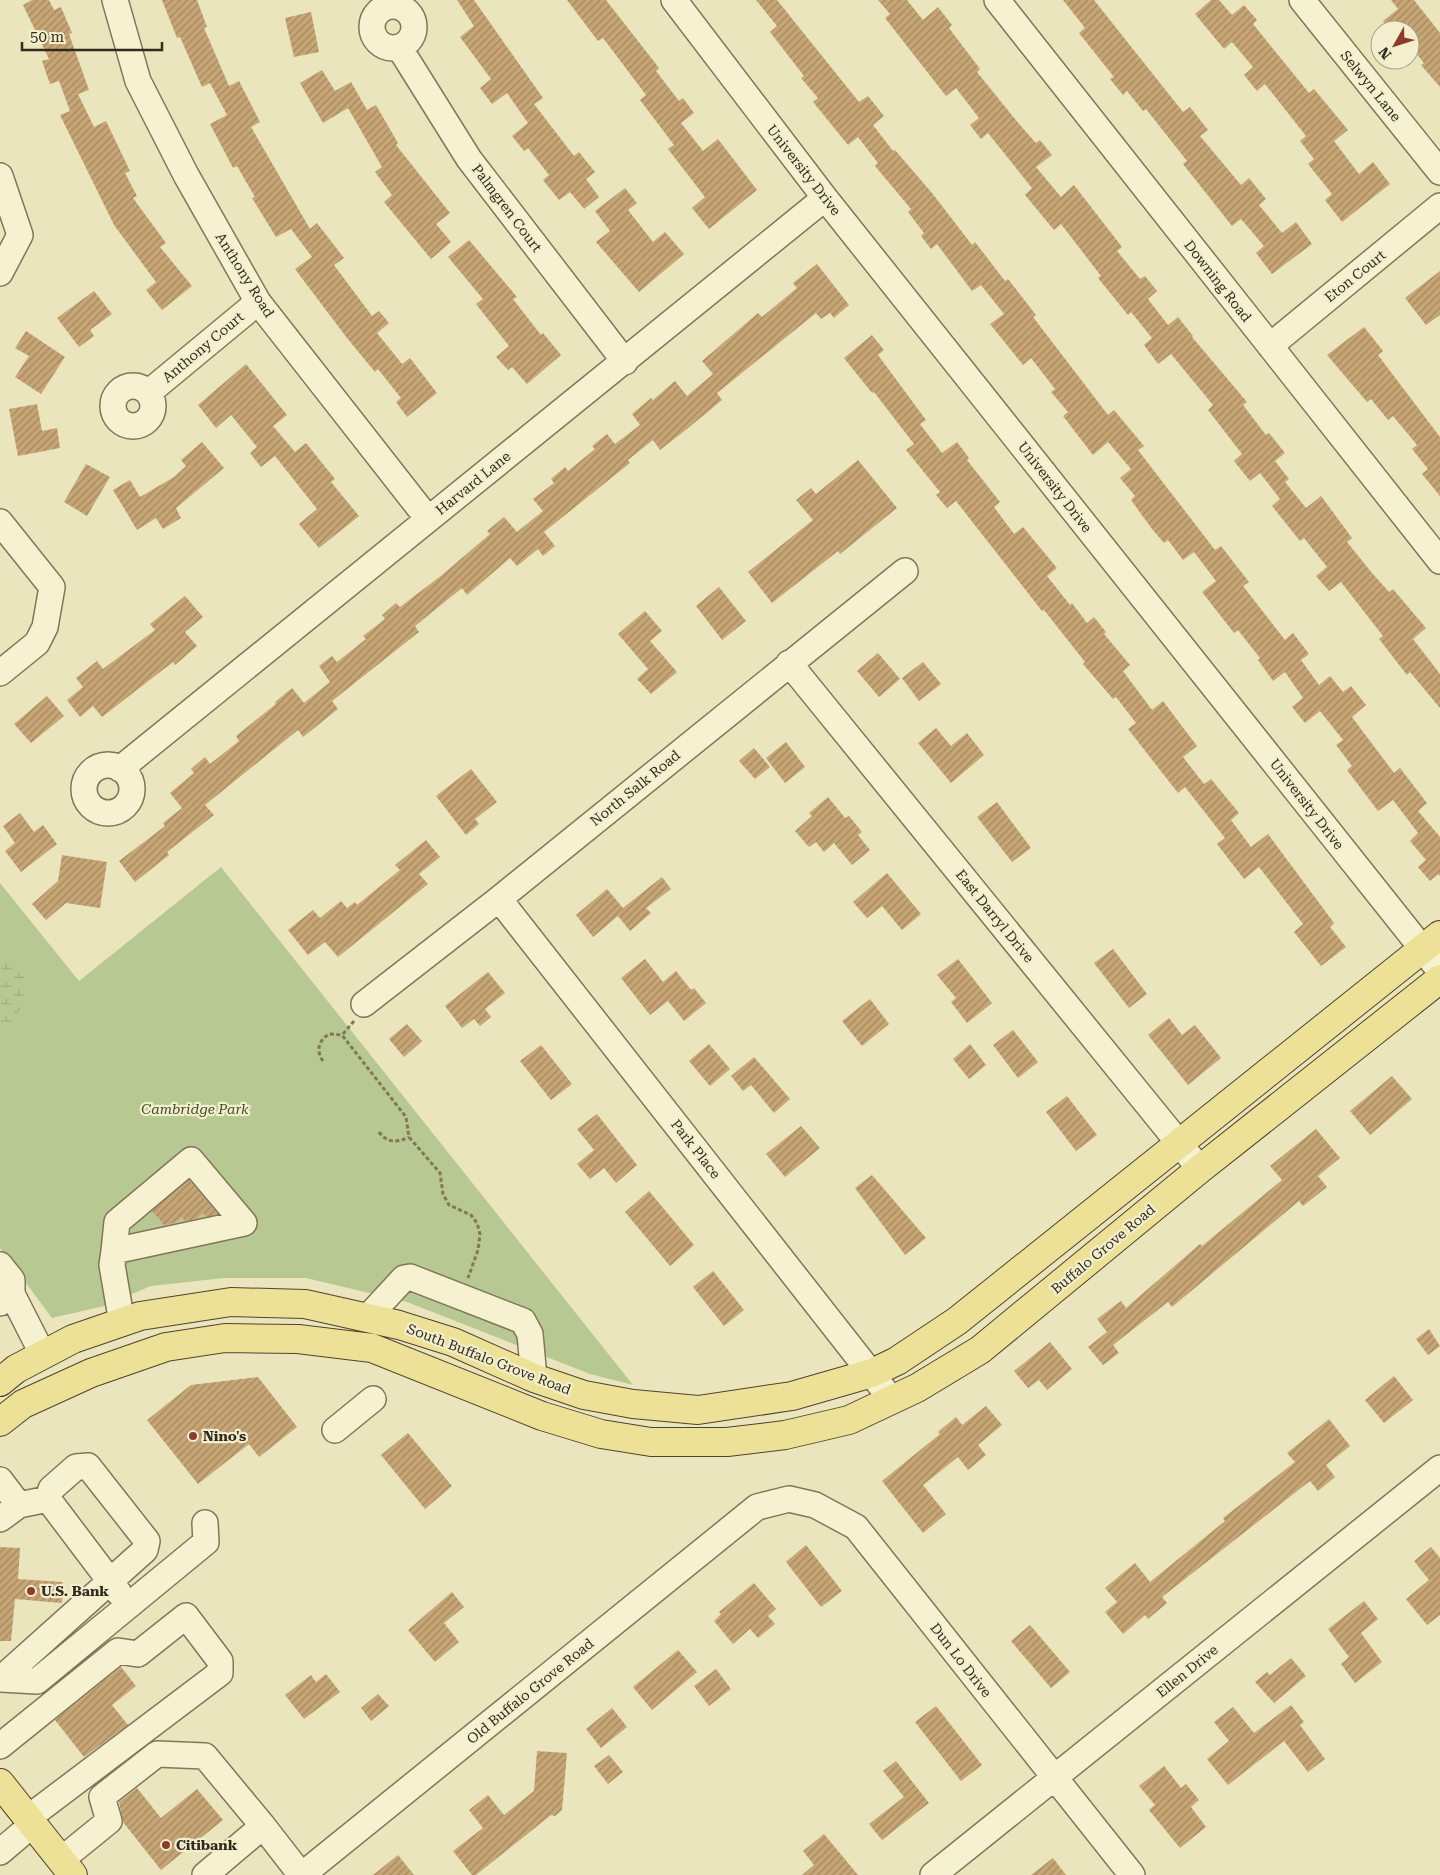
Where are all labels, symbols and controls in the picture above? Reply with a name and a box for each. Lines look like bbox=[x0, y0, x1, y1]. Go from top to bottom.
scale bar bbox=[22, 20, 162, 52]
north arrow bbox=[1370, 20, 1420, 70]
text: 50 m bbox=[30, 28, 65, 46]
text: N bbox=[1375, 44, 1395, 62]
street label: Selwyn Lane bbox=[1338, 47, 1405, 125]
street label: University Drive bbox=[764, 122, 845, 219]
street label: Palmgren Court bbox=[469, 161, 545, 255]
street label: Anthony Road bbox=[213, 230, 277, 320]
street label: Downing Road bbox=[1181, 237, 1255, 325]
street label: Eton Court bbox=[1321, 247, 1389, 305]
street label: Anthony Court bbox=[159, 308, 247, 386]
street label: University Drive bbox=[1015, 439, 1096, 536]
street label: Harvard Lane bbox=[432, 448, 514, 518]
street label: North Salk Road bbox=[587, 747, 683, 829]
street label: University Drive bbox=[1267, 756, 1348, 853]
street label: East Darryl Drive bbox=[953, 866, 1038, 966]
park label: Cambridge Park bbox=[141, 1101, 249, 1117]
street label: Park Place bbox=[668, 1116, 724, 1182]
street label: Buffalo Grove Road bbox=[1048, 1201, 1158, 1297]
street label: South Buffalo Grove Road bbox=[405, 1320, 573, 1398]
place label: Nino's bbox=[203, 1428, 246, 1444]
marker: Nino's bbox=[187, 1430, 199, 1442]
place label: U.S. Bank bbox=[41, 1583, 109, 1599]
marker: U.S. Bank bbox=[25, 1585, 37, 1597]
street label: Dun Lo Drive bbox=[927, 1620, 995, 1700]
street label: Old Buffalo Grove Road bbox=[463, 1635, 597, 1747]
street label: Ellen Drive bbox=[1153, 1641, 1221, 1701]
place label: Citibank bbox=[176, 1837, 238, 1853]
marker: Citibank bbox=[160, 1839, 172, 1851]

